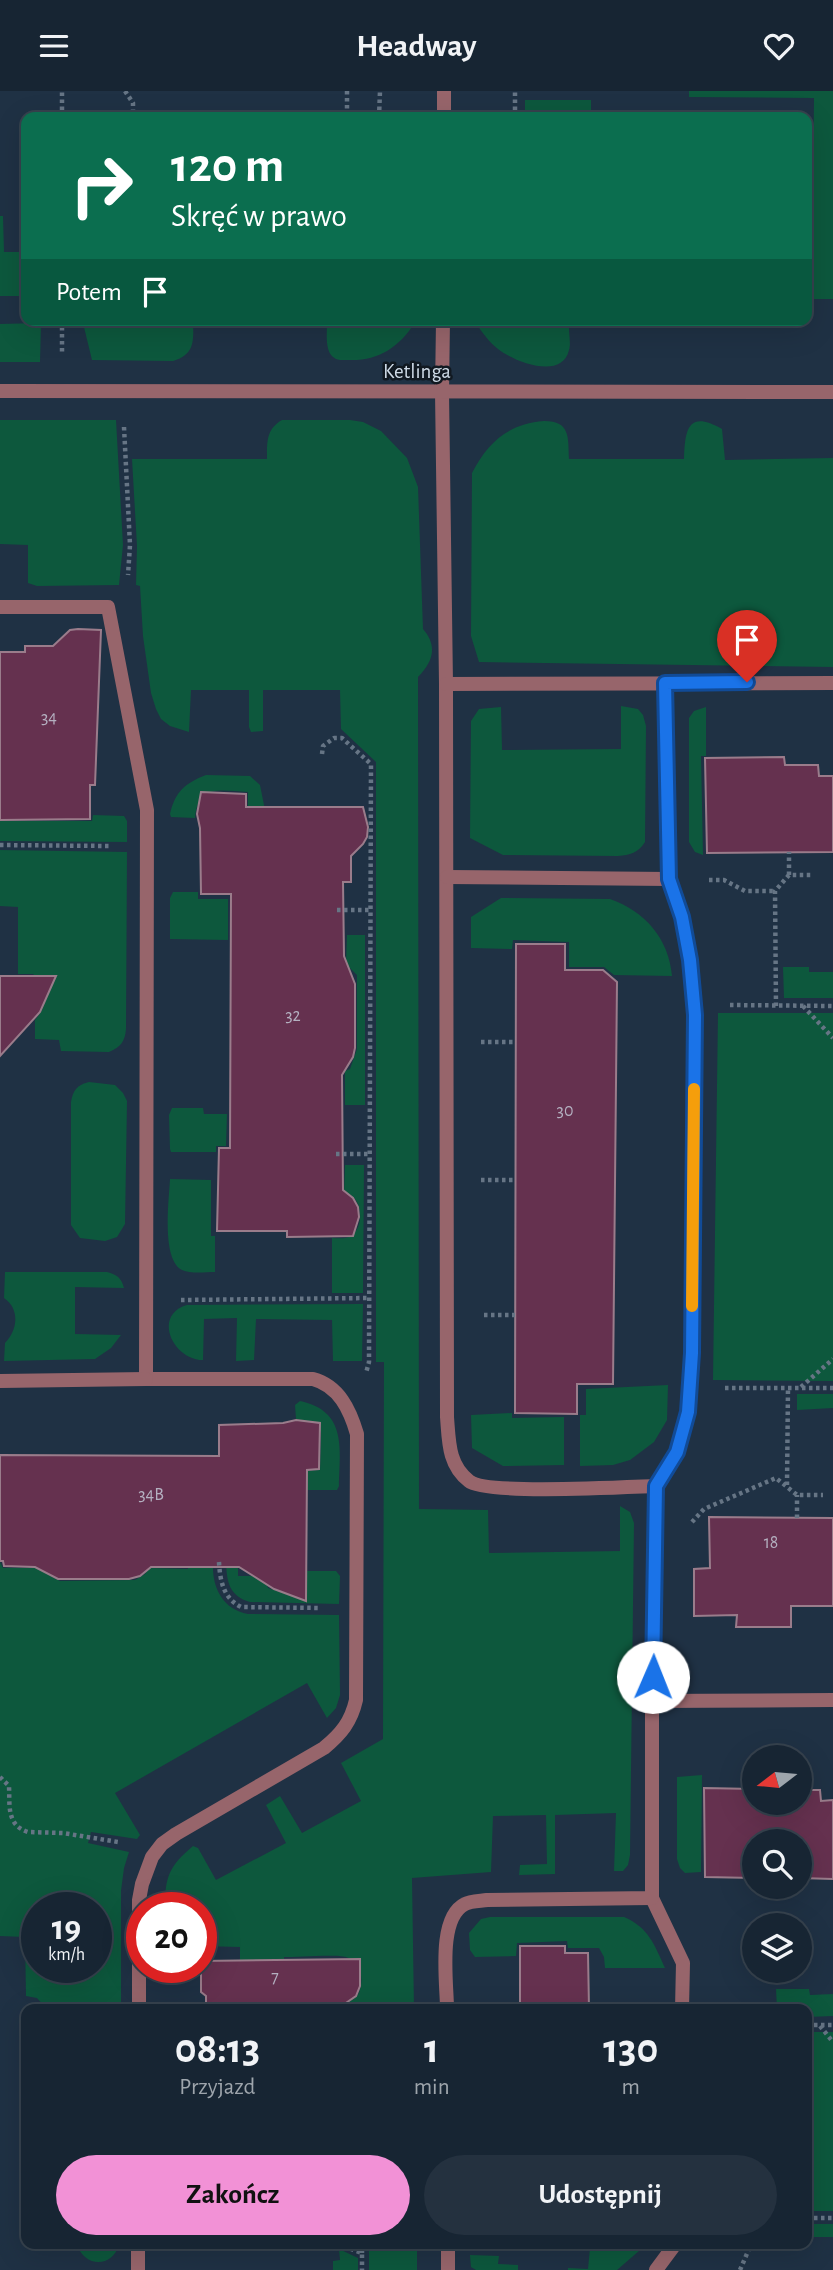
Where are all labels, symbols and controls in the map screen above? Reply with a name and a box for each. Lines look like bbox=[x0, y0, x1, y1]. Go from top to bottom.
icon: menu bbox=[35, 27, 73, 65]
icon: heart bbox=[760, 27, 798, 65]
text: Headway bbox=[356, 30, 477, 62]
icon: right bbox=[56, 140, 147, 231]
text: 120 m bbox=[171, 142, 284, 191]
text: Skręć w prawo bbox=[171, 200, 347, 232]
icon: arrive bbox=[136, 273, 174, 311]
text: Potem bbox=[56, 279, 122, 305]
street label: Ketlinga bbox=[383, 361, 451, 382]
pin bbox=[717, 610, 777, 682]
icon: arrive bbox=[728, 621, 766, 659]
house number: 34 bbox=[41, 709, 57, 727]
house number: 32 bbox=[285, 1007, 301, 1025]
house number: 30 bbox=[557, 1102, 573, 1120]
house number: 34B bbox=[138, 1486, 164, 1504]
house number: 18 bbox=[764, 1534, 778, 1552]
position arrow bbox=[616, 1640, 690, 1714]
north arrow bbox=[742, 1745, 812, 1815]
map controls bbox=[742, 1745, 812, 1983]
button: search bbox=[742, 1829, 812, 1899]
speed limit sign: 20 bbox=[126, 1892, 217, 1983]
text: 19 bbox=[52, 1911, 81, 1946]
button: layers bbox=[742, 1913, 812, 1983]
text: km/h bbox=[48, 1946, 85, 1964]
house number: 7 bbox=[271, 1969, 279, 1987]
text: 08:13 bbox=[175, 2028, 260, 2070]
text: 1 bbox=[424, 2028, 439, 2070]
text: 130 bbox=[603, 2028, 658, 2070]
text: Przyjazd bbox=[179, 2076, 255, 2099]
text: min bbox=[414, 2076, 450, 2099]
text: m bbox=[622, 2076, 640, 2099]
button: Zakończ bbox=[56, 2155, 410, 2235]
button: Udostępnij bbox=[424, 2155, 777, 2235]

